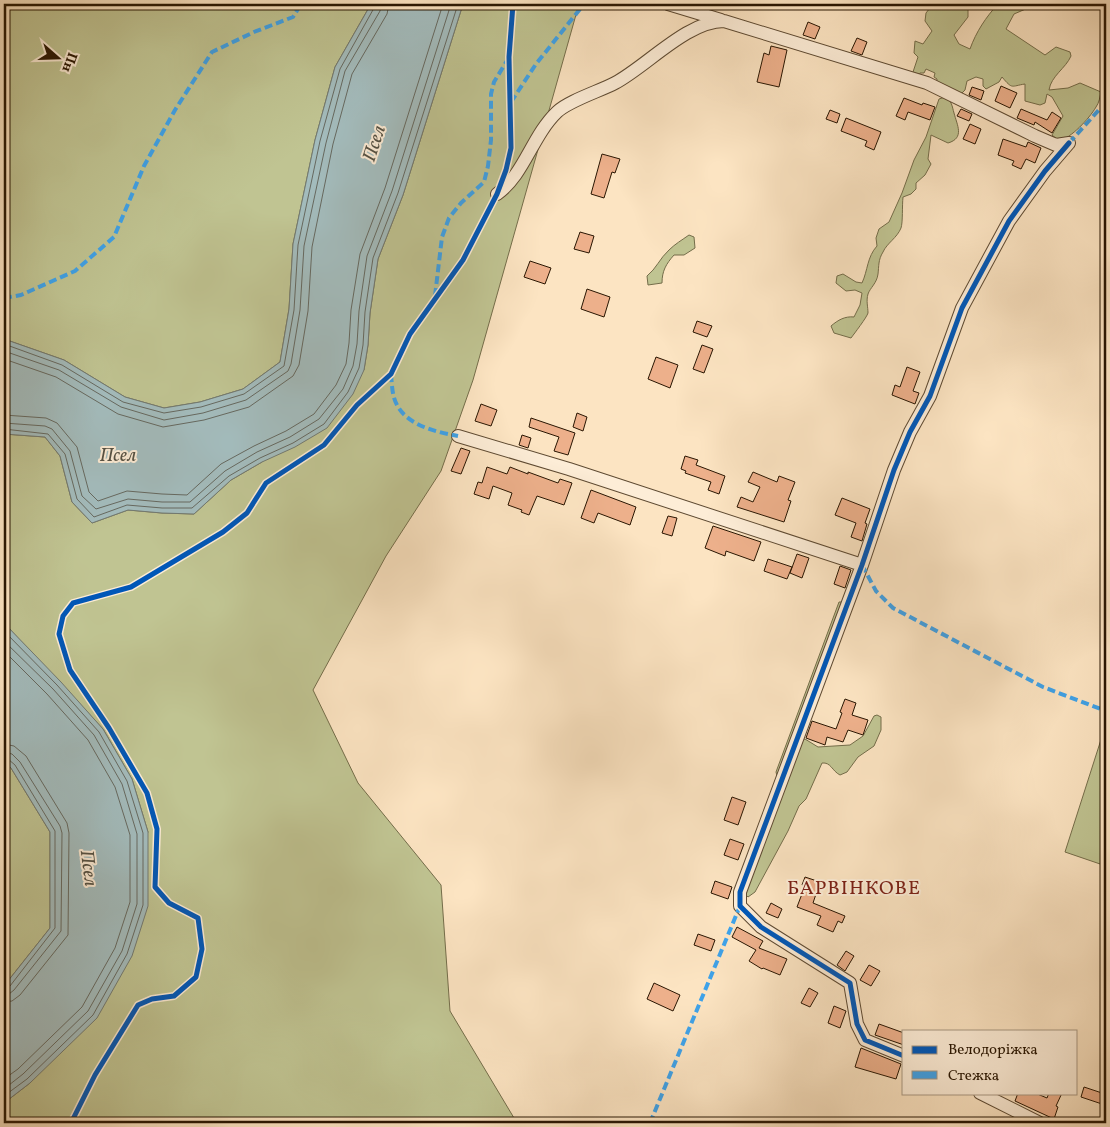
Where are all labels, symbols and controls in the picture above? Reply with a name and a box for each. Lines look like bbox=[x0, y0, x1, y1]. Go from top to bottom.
north arrow bbox=[32, 32, 82, 82]
text: Пн bbox=[56, 49, 81, 75]
water label: Псел bbox=[357, 122, 393, 165]
water label: Псел bbox=[100, 443, 136, 469]
water label: Псел bbox=[73, 849, 103, 888]
district label: БАРВІНКОВЕ bbox=[787, 875, 921, 903]
legend bbox=[902, 1030, 1078, 1094]
text: Велодоріжка bbox=[948, 1040, 1038, 1061]
text: Стежка bbox=[948, 1066, 999, 1087]

